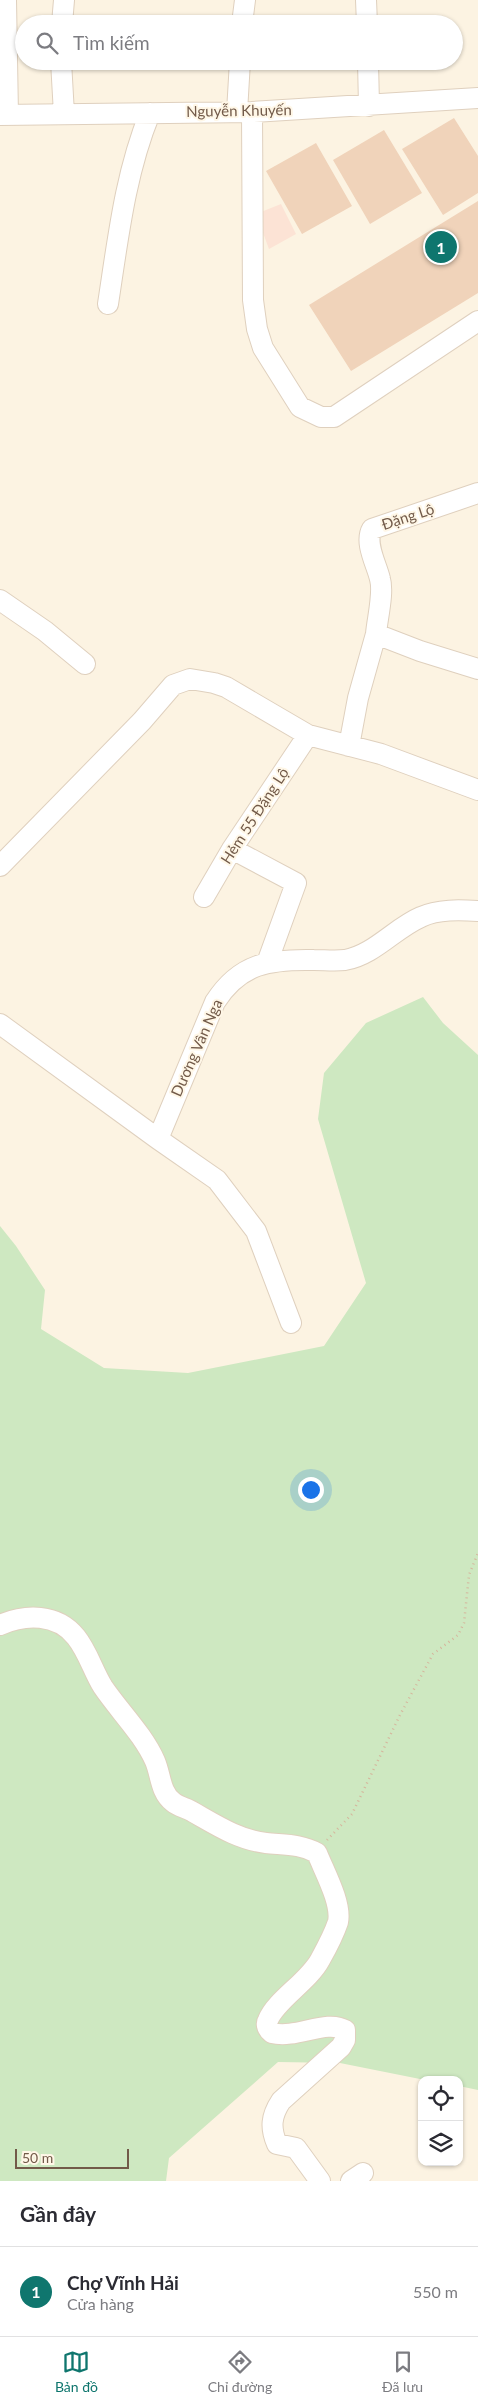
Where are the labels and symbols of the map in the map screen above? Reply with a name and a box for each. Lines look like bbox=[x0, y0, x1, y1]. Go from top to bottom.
street label: Nguyễn Khuyến bbox=[186, 100, 292, 120]
pin: 1 bbox=[425, 228, 457, 266]
street label: Đặng Lộ bbox=[379, 499, 436, 533]
street label: Hẻm 55 Đặng Lộ bbox=[216, 764, 292, 867]
street label: Dương Vân Nga bbox=[167, 996, 226, 1099]
your location bbox=[298, 1477, 324, 1503]
scale bar bbox=[15, 2146, 129, 2169]

